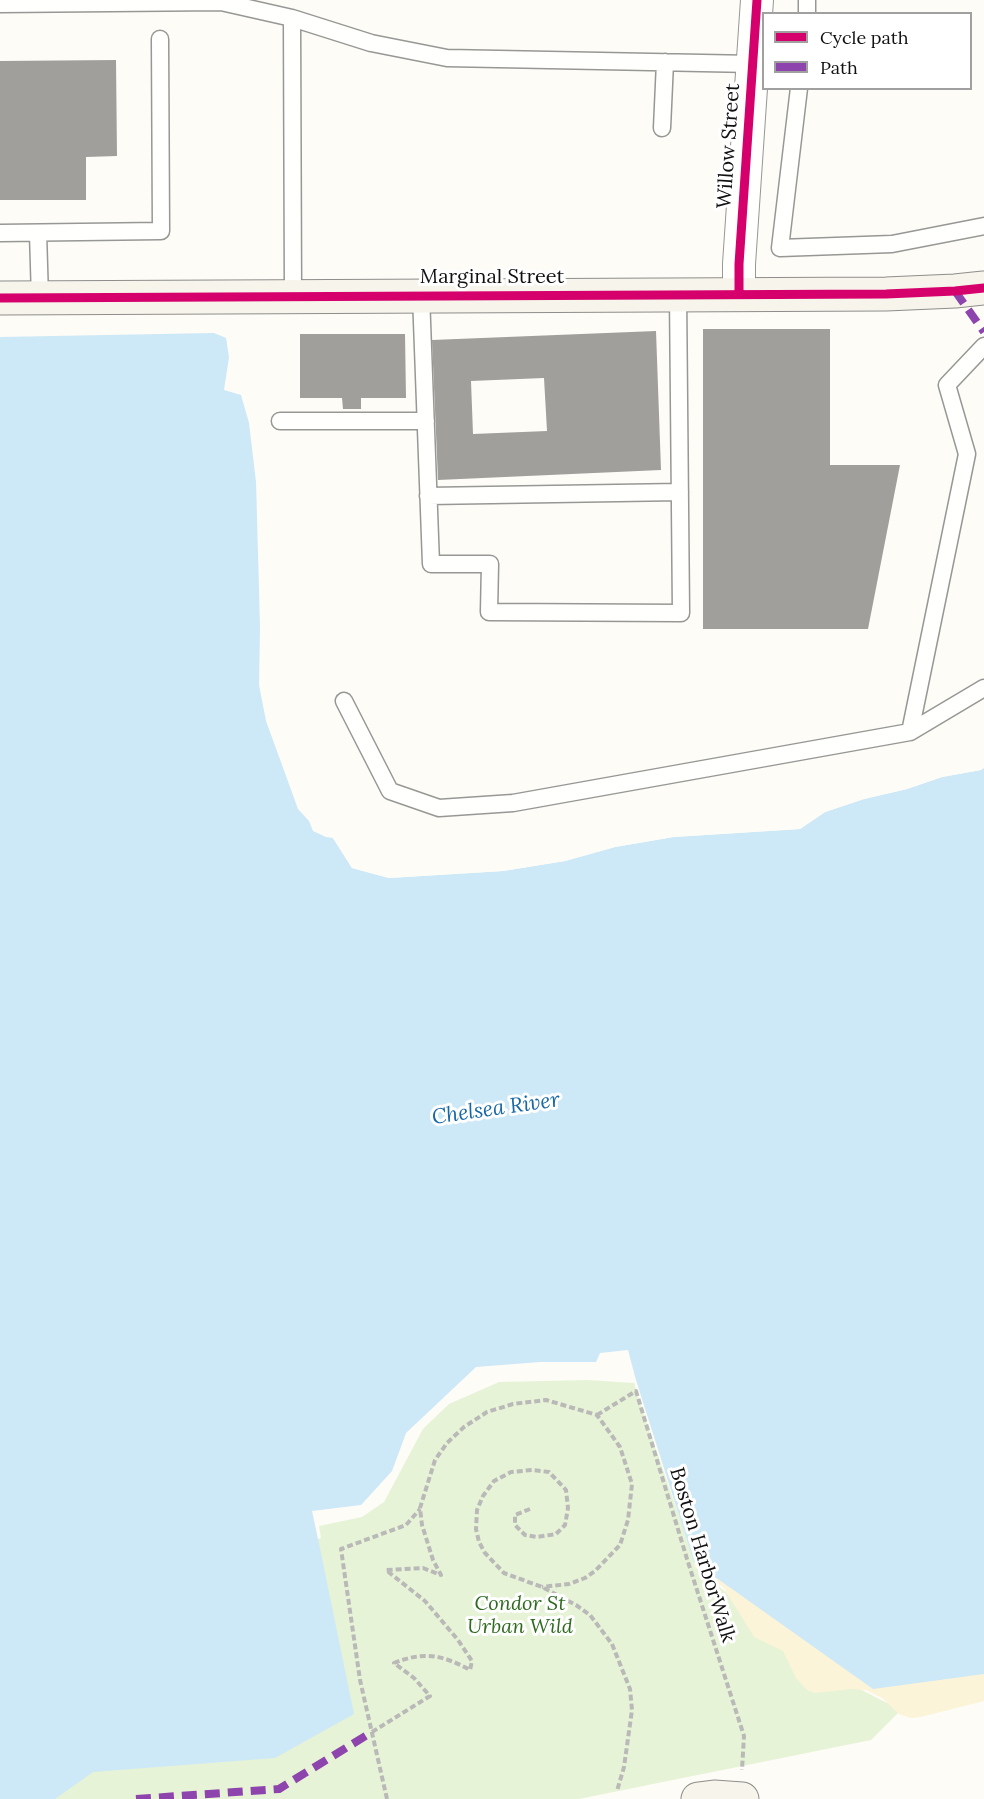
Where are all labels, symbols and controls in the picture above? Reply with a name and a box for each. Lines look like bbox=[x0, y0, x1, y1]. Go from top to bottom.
legend bbox=[762, 12, 972, 90]
text: Cycle path bbox=[820, 26, 909, 49]
text: Path bbox=[820, 56, 858, 79]
street label: Willow Street bbox=[713, 83, 745, 209]
street label: Marginal Street bbox=[420, 265, 564, 289]
water label: Chelsea River bbox=[430, 1088, 562, 1130]
street label: Boston HarborWalk bbox=[664, 1465, 740, 1645]
park label: Condor St Urban Wild bbox=[467, 1592, 573, 1639]

